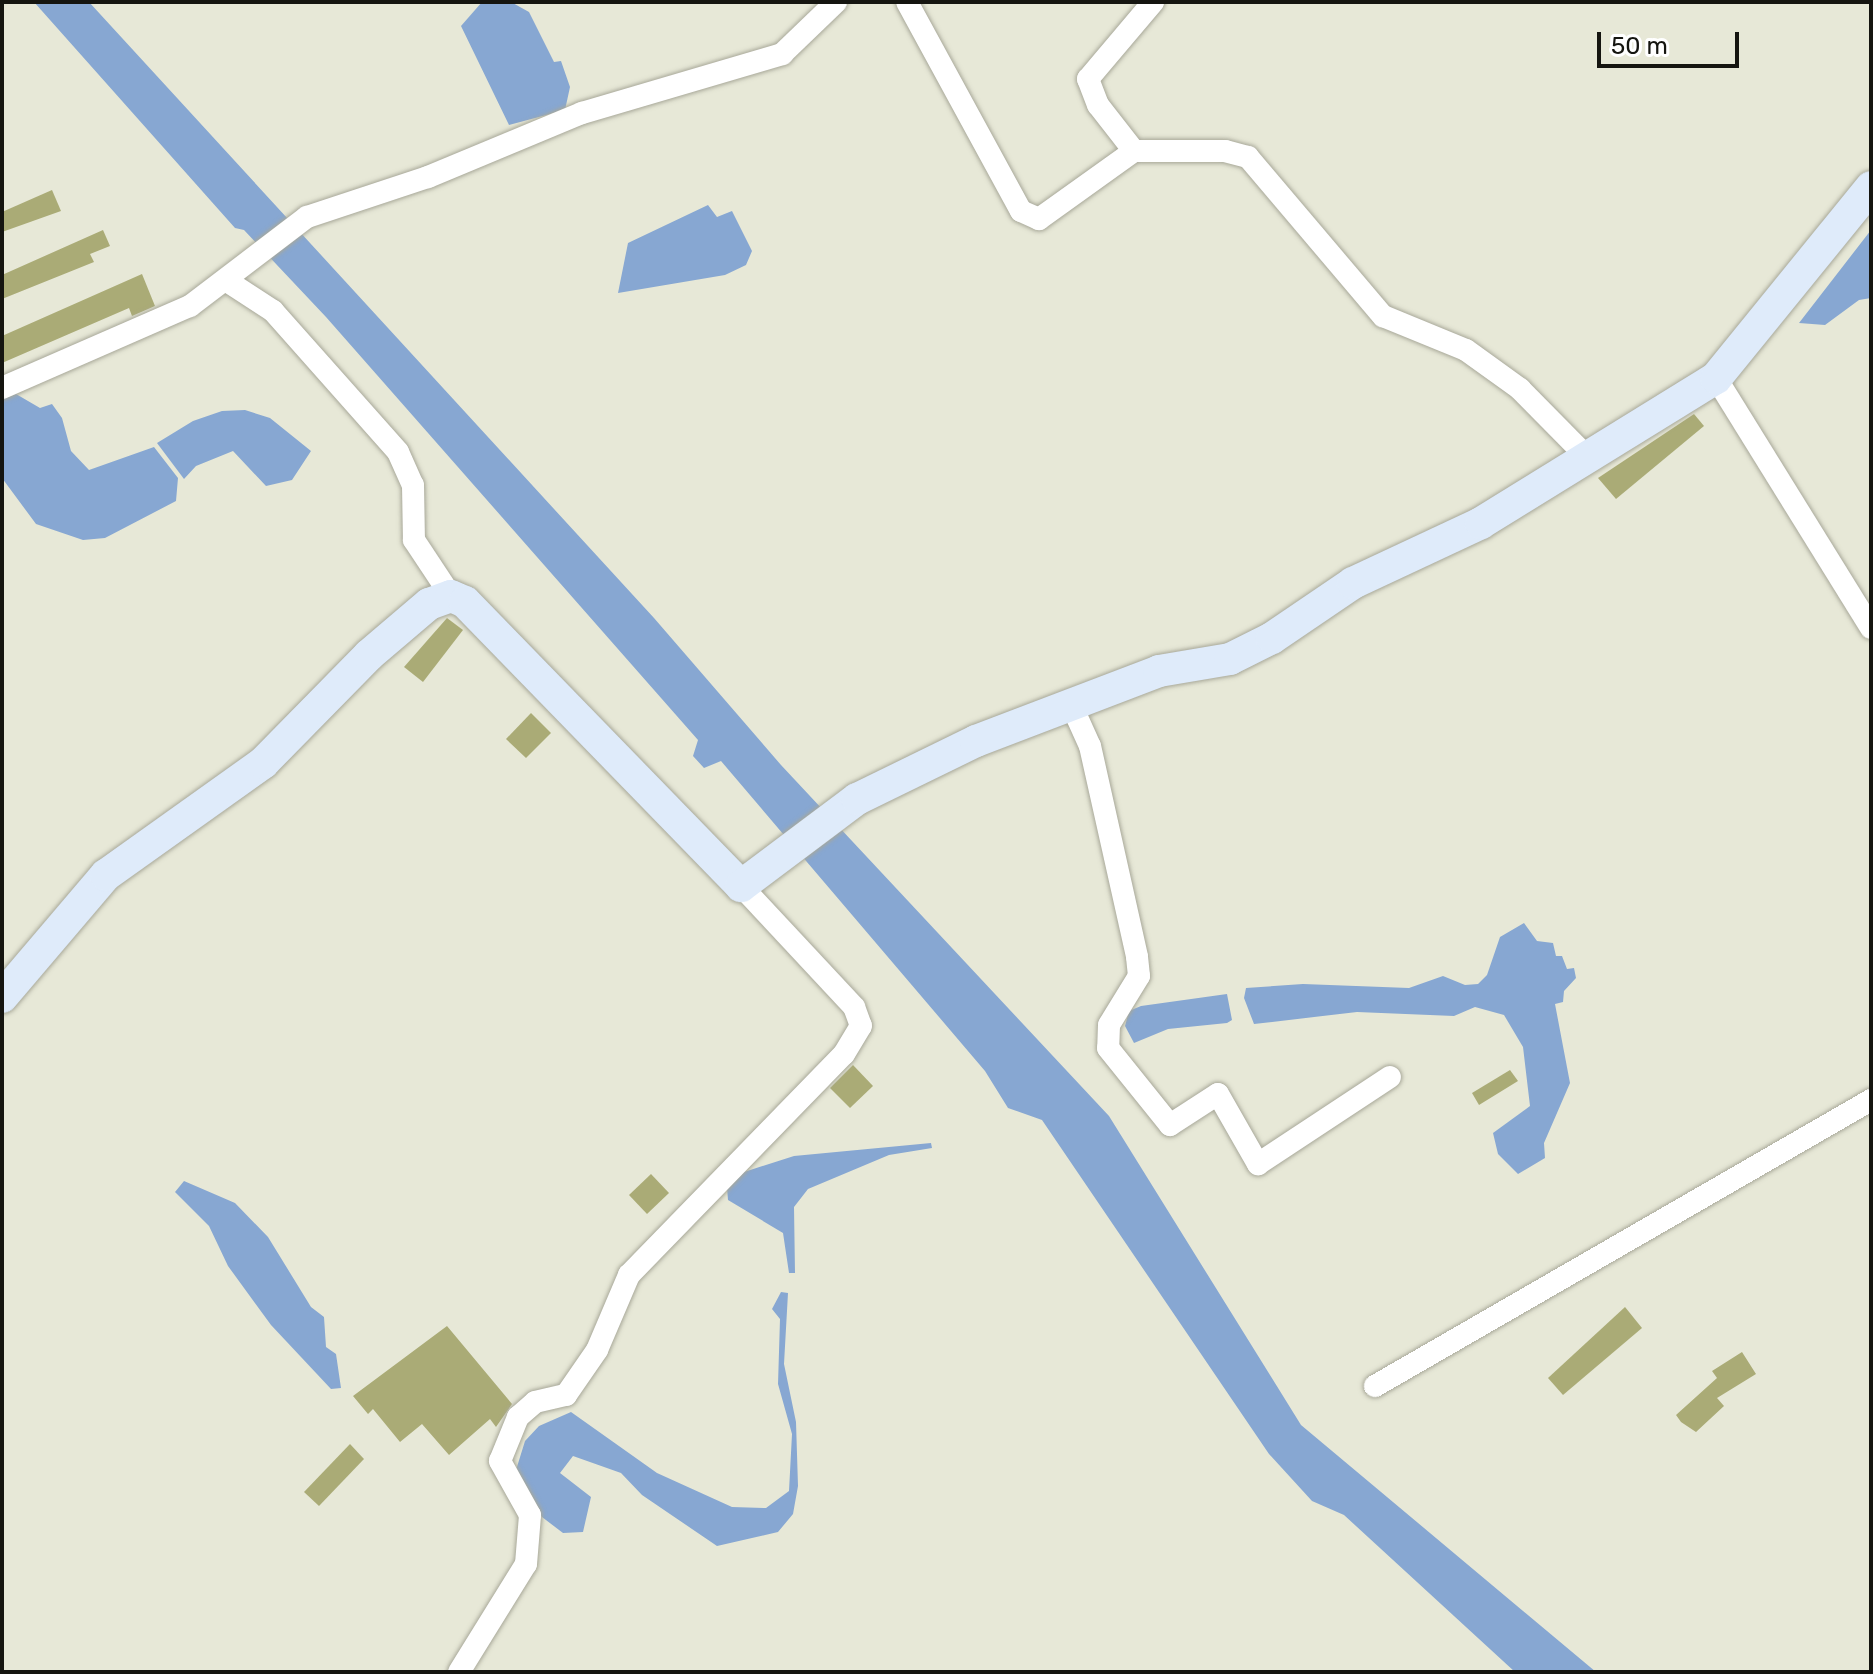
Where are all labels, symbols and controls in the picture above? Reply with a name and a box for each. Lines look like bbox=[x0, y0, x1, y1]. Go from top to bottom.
scale bar bbox=[1601, 16, 1743, 66]
text: 50 m bbox=[1611, 32, 1668, 60]

